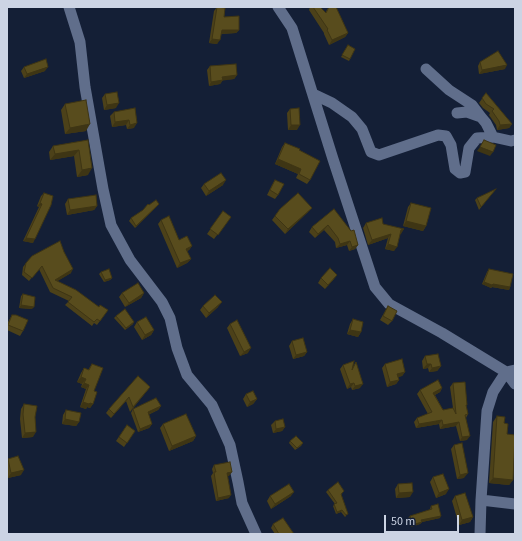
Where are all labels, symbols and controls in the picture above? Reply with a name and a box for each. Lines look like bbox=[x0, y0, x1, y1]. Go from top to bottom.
scale bar bbox=[386, 507, 461, 533]
text: 50 m bbox=[391, 513, 415, 530]

